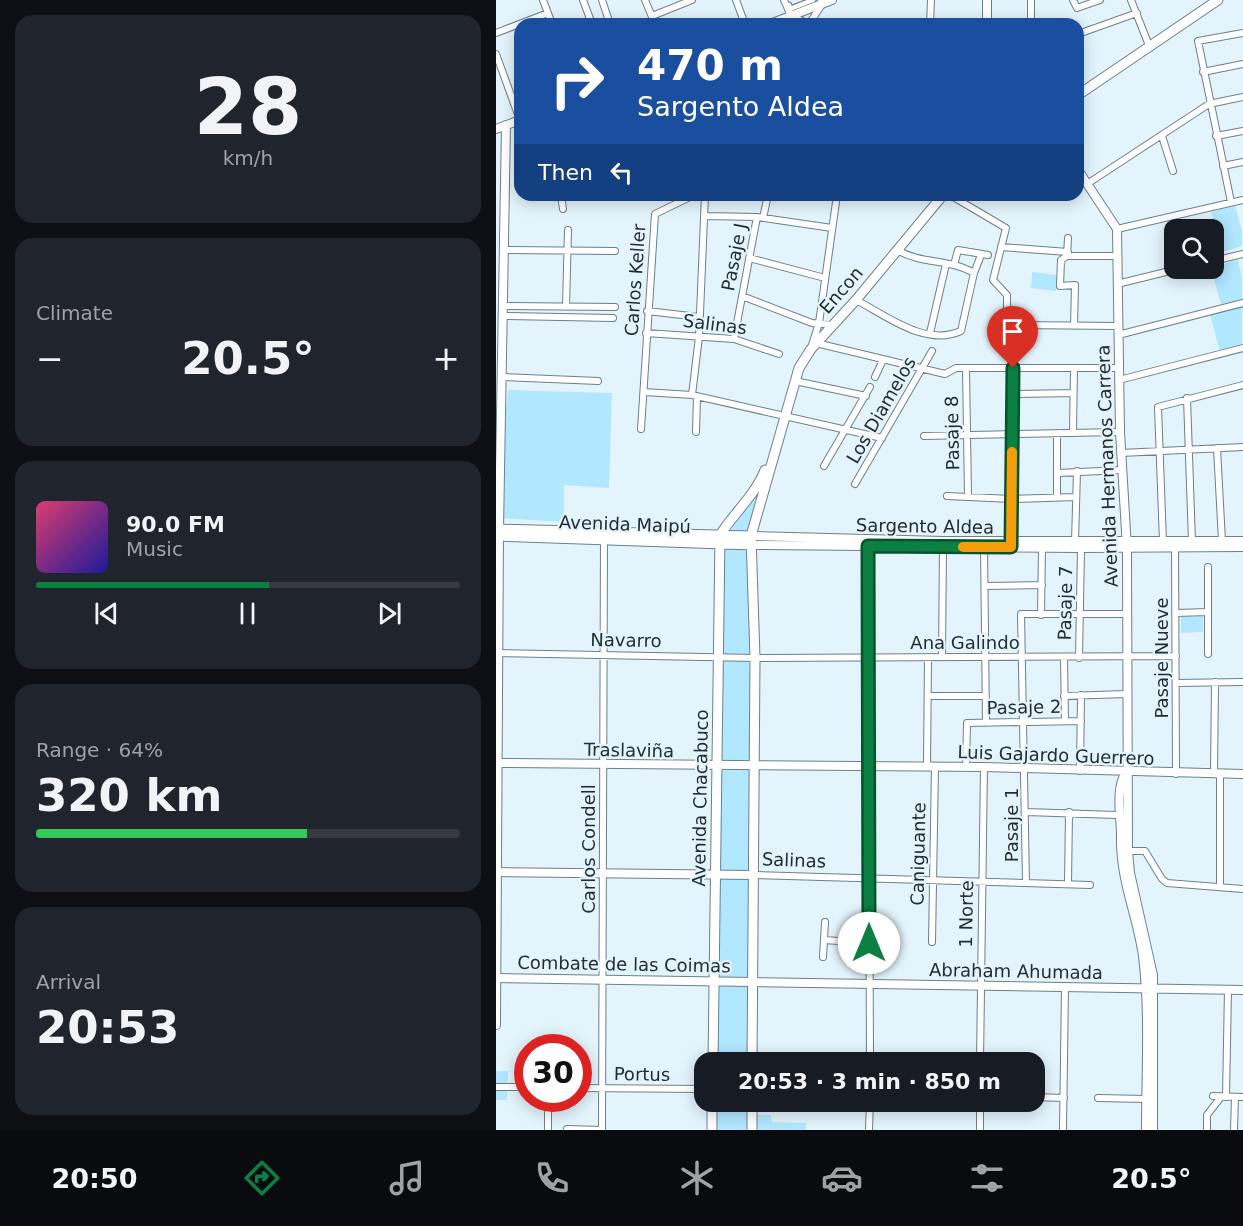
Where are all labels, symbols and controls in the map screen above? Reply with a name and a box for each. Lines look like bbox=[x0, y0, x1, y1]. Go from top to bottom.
text: 470 m bbox=[637, 41, 783, 90]
icon: right bbox=[538, 42, 616, 120]
text: 28 bbox=[194, 62, 302, 152]
text: Sargento Aldea bbox=[637, 91, 844, 122]
text: km/h bbox=[223, 146, 273, 170]
icon: left bbox=[605, 156, 638, 189]
text: Then bbox=[538, 160, 593, 185]
map controls bbox=[1164, 219, 1224, 279]
button: search bbox=[1164, 219, 1224, 279]
street label: Pasaje J bbox=[717, 221, 751, 293]
street label: Carlos Keller bbox=[621, 223, 649, 337]
street label: Encon bbox=[815, 262, 867, 318]
text: Climate bbox=[36, 301, 113, 325]
pin bbox=[987, 306, 1038, 368]
street label: Salinas bbox=[682, 310, 748, 338]
icon: arrive bbox=[996, 315, 1029, 348]
text: 20.5° bbox=[181, 332, 315, 385]
text: − bbox=[36, 339, 64, 378]
text: + bbox=[432, 339, 460, 378]
street label: Avenida Hermanos Carrera bbox=[1092, 344, 1122, 588]
street label: Los Diamelos bbox=[842, 353, 920, 467]
street label: Pasaje 8 bbox=[941, 395, 963, 471]
street label: Avenida Maipú bbox=[559, 511, 691, 537]
text: 90.0 FM bbox=[126, 512, 225, 537]
street label: Sargento Aldea bbox=[856, 514, 994, 538]
text: Music bbox=[126, 537, 183, 561]
street label: Pasaje 7 bbox=[1054, 565, 1076, 641]
icon: previous bbox=[90, 597, 123, 630]
icon: pause bbox=[231, 597, 264, 630]
icon: next bbox=[373, 597, 406, 630]
street label: Pasaje Nueve bbox=[1151, 598, 1172, 718]
street label: Navarro bbox=[590, 629, 662, 651]
street label: Ana Galindo bbox=[910, 632, 1020, 653]
street label: Pasaje 2 bbox=[986, 696, 1062, 718]
street label: Avenida Chacabuco bbox=[688, 709, 712, 887]
text: Range · 64% bbox=[36, 738, 163, 762]
street label: Traslaviña bbox=[583, 739, 674, 761]
street label: Luis Gajardo Guerrero bbox=[957, 741, 1155, 769]
text: 320 km bbox=[36, 769, 222, 822]
street label: Carlos Condell bbox=[578, 784, 599, 914]
street label: Pasaje 1 bbox=[1001, 788, 1022, 862]
street label: Caniguante bbox=[907, 802, 929, 906]
street label: Salinas bbox=[762, 848, 826, 872]
street label: 1 Norte bbox=[955, 880, 977, 948]
position arrow bbox=[837, 911, 901, 975]
street label: Combate de las Coimas bbox=[517, 952, 731, 976]
street label: Abraham Ahumada bbox=[929, 959, 1103, 983]
text: Arrival bbox=[36, 970, 101, 994]
text: 20:53 bbox=[36, 1001, 179, 1054]
speed limit sign: 30 bbox=[514, 1034, 592, 1112]
street label: Portus bbox=[614, 1063, 670, 1085]
text: 20:53 · 3 min · 850 m bbox=[738, 1069, 1001, 1094]
icon: directions bbox=[241, 1157, 283, 1199]
icon: music bbox=[386, 1157, 428, 1199]
icon: phone bbox=[531, 1157, 573, 1199]
icon: climate bbox=[676, 1157, 718, 1199]
icon: car bbox=[821, 1157, 863, 1199]
icon: filters bbox=[966, 1157, 1008, 1199]
text: 20:50 bbox=[52, 1163, 138, 1194]
text: 20.5° bbox=[1111, 1163, 1191, 1194]

